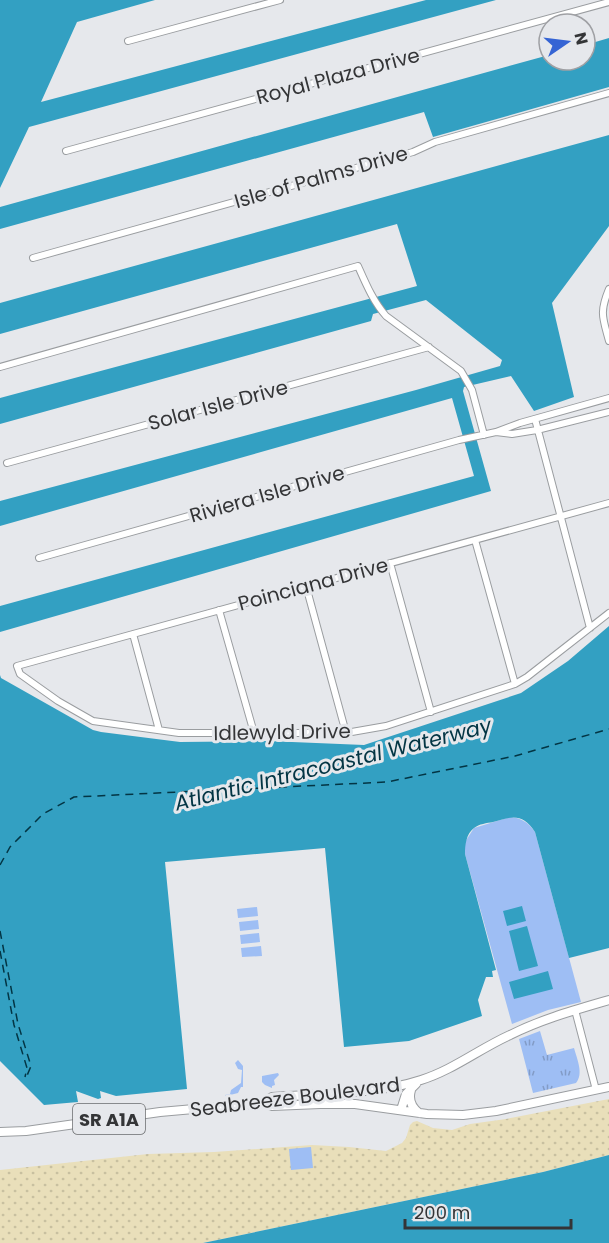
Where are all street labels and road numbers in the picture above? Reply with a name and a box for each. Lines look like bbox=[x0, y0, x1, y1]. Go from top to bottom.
street label: Royal Plaza Drive bbox=[253, 41, 423, 111]
street label: Isle of Palms Drive bbox=[231, 139, 411, 215]
street label: Solar Isle Drive bbox=[145, 373, 291, 437]
street label: Riviera Isle Drive bbox=[186, 458, 348, 530]
street label: Poinciana Drive bbox=[235, 550, 391, 618]
street label: Idlewyld Drive bbox=[213, 717, 351, 747]
street label: Seabreeze Boulevard bbox=[188, 1070, 402, 1124]
road number: SR A1A bbox=[73, 1104, 145, 1134]

